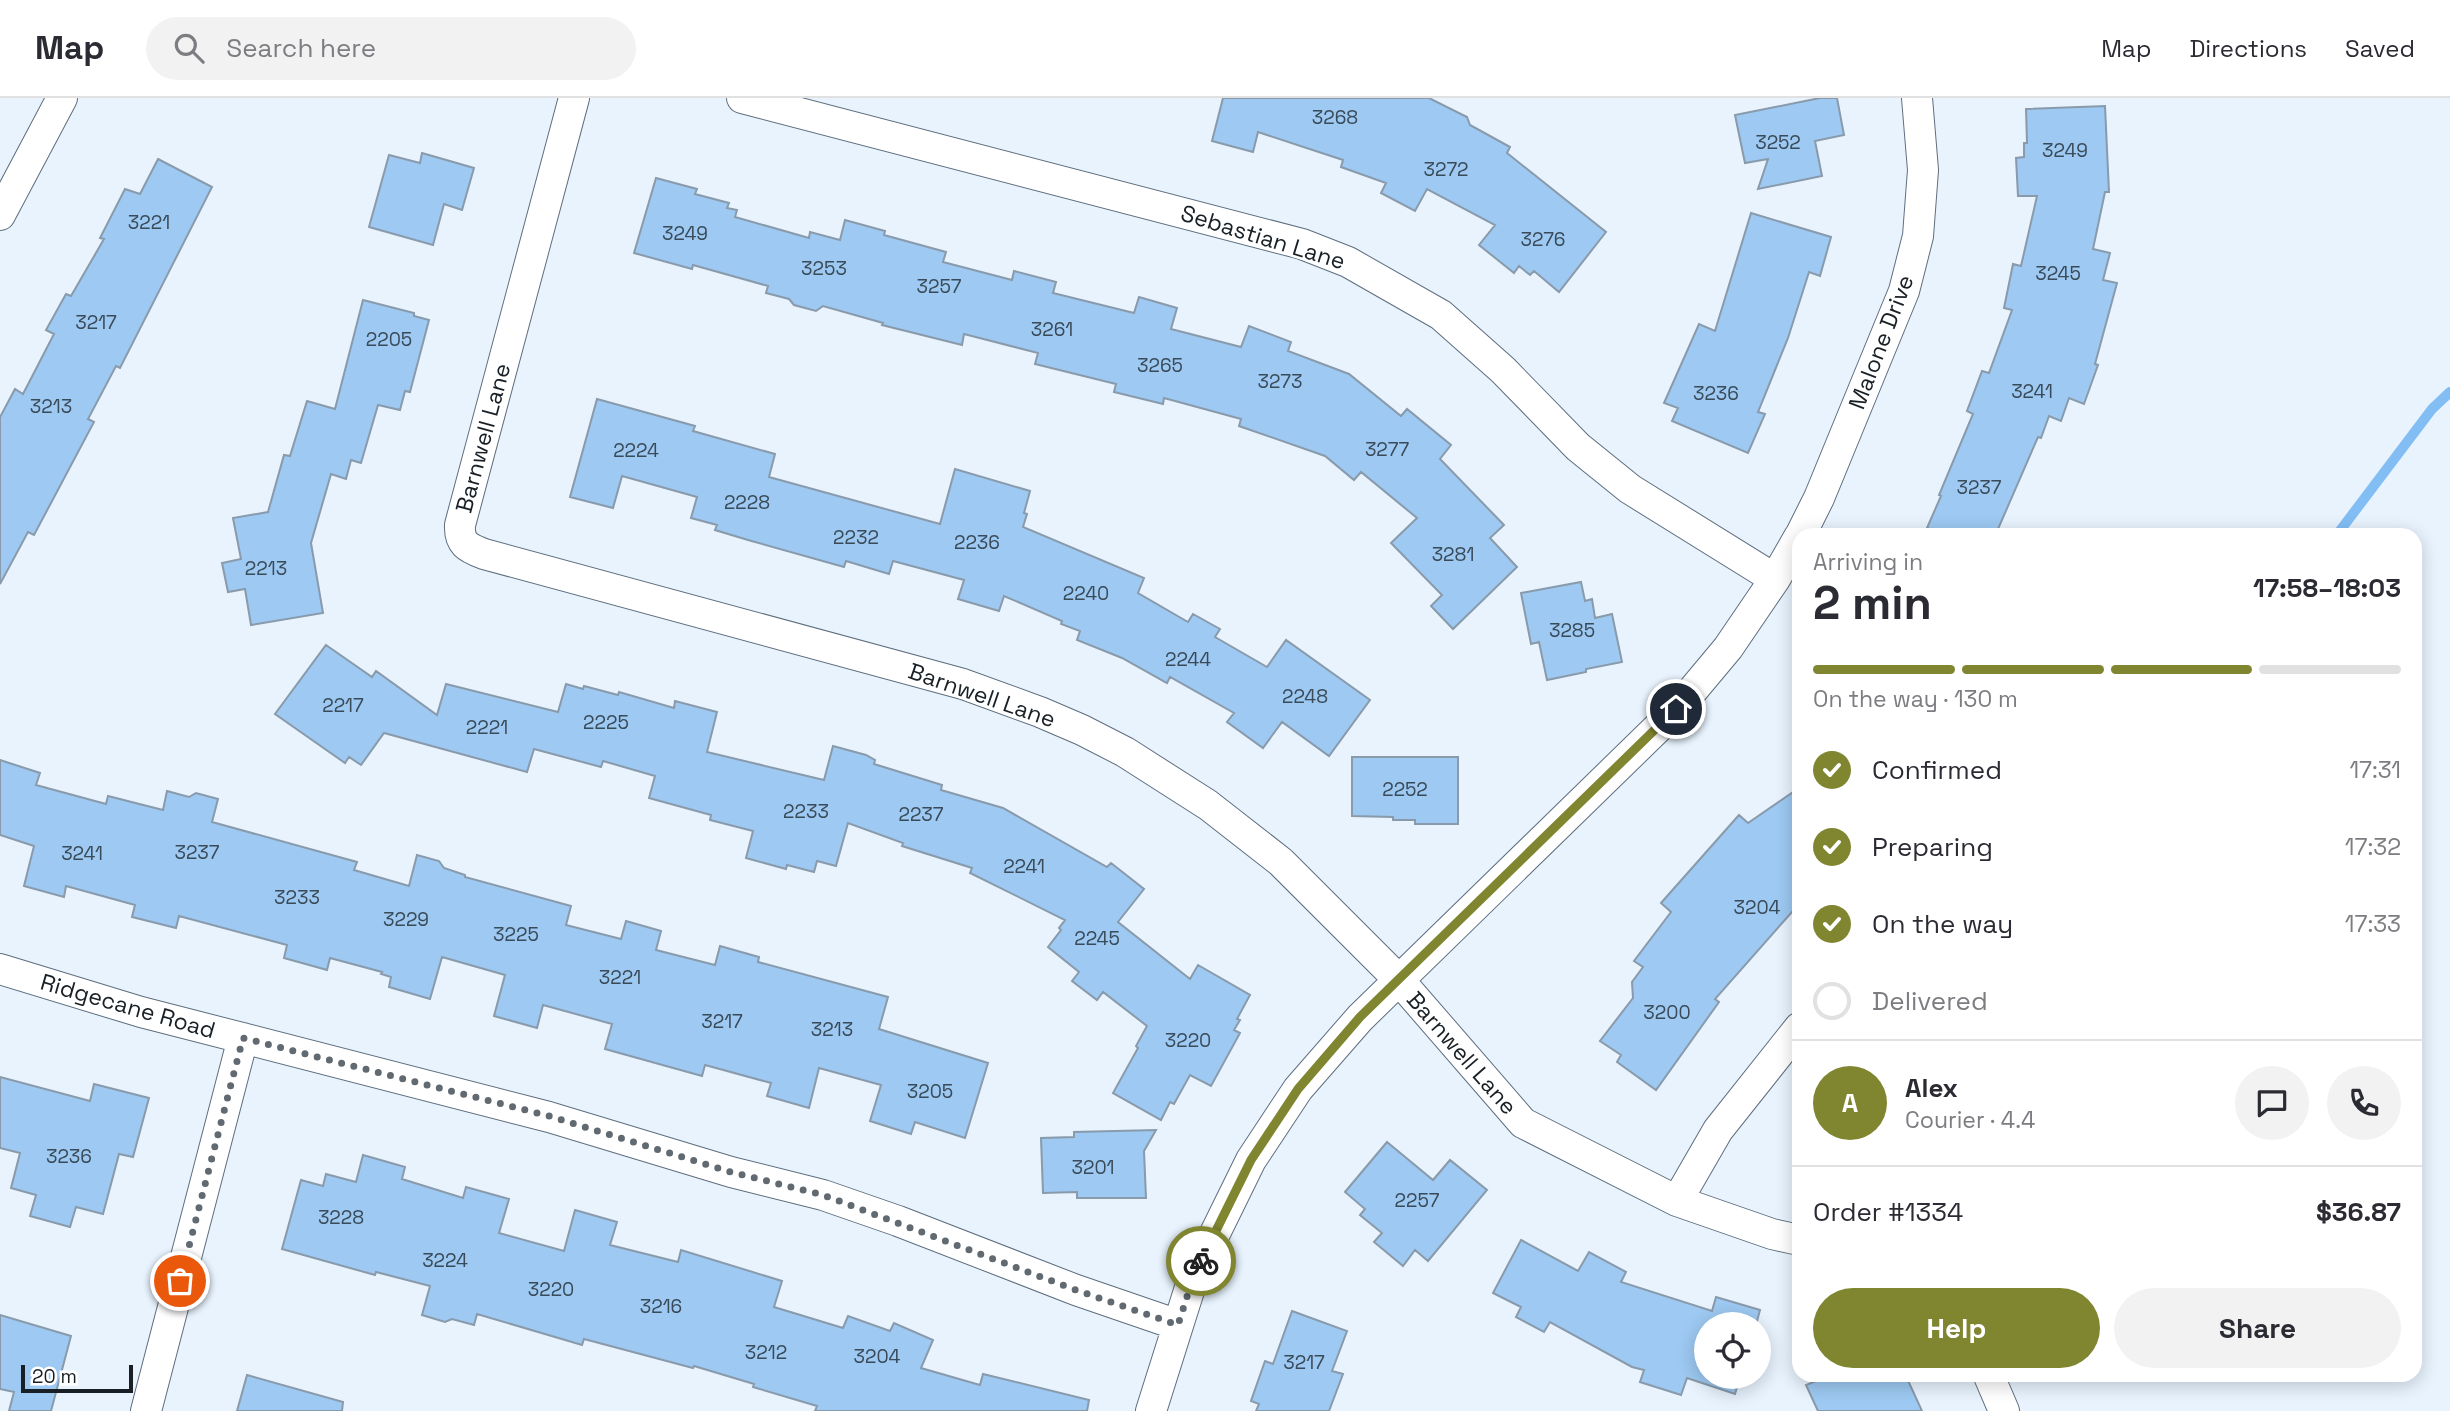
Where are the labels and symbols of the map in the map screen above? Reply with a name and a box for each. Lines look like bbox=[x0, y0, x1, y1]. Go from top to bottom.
house number: 3268 bbox=[1312, 105, 1358, 130]
house number: 3252 bbox=[1755, 130, 1801, 155]
house number: 3249 bbox=[2042, 138, 2088, 163]
house number: 3272 bbox=[1424, 157, 1468, 182]
street label: Sebastian Lane bbox=[1177, 198, 1349, 276]
house number: 3221 bbox=[128, 210, 170, 235]
house number: 3249 bbox=[662, 221, 708, 246]
house number: 3276 bbox=[1521, 227, 1565, 252]
house number: 3253 bbox=[801, 256, 847, 281]
house number: 3245 bbox=[2035, 261, 2081, 286]
street label: Malone Drive bbox=[1842, 270, 1920, 414]
house number: 3257 bbox=[917, 274, 962, 299]
house number: 3217 bbox=[75, 310, 117, 335]
house number: 3261 bbox=[1031, 317, 1073, 342]
house number: 2205 bbox=[366, 327, 412, 352]
house number: 3265 bbox=[1137, 353, 1183, 378]
street label: Barnwell Lane bbox=[449, 360, 517, 516]
house number: 3273 bbox=[1258, 369, 1302, 394]
house number: 3241 bbox=[2011, 379, 2053, 404]
house number: 3236 bbox=[1693, 381, 1739, 406]
house number: 3213 bbox=[30, 394, 72, 419]
house number: 3277 bbox=[1365, 437, 1409, 462]
house number: 2224 bbox=[613, 438, 659, 463]
house number: 3237 bbox=[1956, 475, 2002, 500]
house number: 2228 bbox=[724, 490, 770, 515]
house number: 2232 bbox=[833, 525, 879, 550]
house number: 2236 bbox=[954, 530, 1000, 555]
house number: 3281 bbox=[1432, 542, 1474, 567]
house number: 2213 bbox=[245, 556, 287, 581]
house number: 2240 bbox=[1063, 581, 1109, 606]
house number: 3285 bbox=[1549, 618, 1595, 643]
house number: 2244 bbox=[1165, 647, 1211, 672]
street label: Barnwell Lane bbox=[905, 656, 1059, 734]
pin bbox=[1646, 679, 1706, 739]
house number: 2248 bbox=[1282, 684, 1328, 709]
house number: 2217 bbox=[322, 693, 364, 718]
house number: 2225 bbox=[583, 710, 629, 735]
house number: 2221 bbox=[466, 715, 508, 740]
house number: 2252 bbox=[1382, 777, 1428, 802]
house number: 2233 bbox=[783, 799, 829, 824]
house number: 2237 bbox=[898, 802, 944, 827]
house number: 3237 bbox=[174, 840, 220, 865]
house number: 3241 bbox=[61, 841, 103, 866]
house number: 2241 bbox=[1003, 854, 1045, 879]
house number: 3233 bbox=[274, 885, 320, 910]
house number: 3204 bbox=[1734, 895, 1781, 920]
house number: 3229 bbox=[383, 907, 429, 932]
house number: 3225 bbox=[493, 922, 539, 947]
house number: 2245 bbox=[1074, 926, 1120, 951]
house number: 3221 bbox=[599, 965, 641, 990]
street label: Ridgecane Road bbox=[37, 967, 219, 1045]
street label: Barnwell Lane bbox=[1400, 985, 1524, 1121]
house number: 3200 bbox=[1643, 1000, 1691, 1025]
house number: 3217 bbox=[701, 1009, 743, 1034]
house number: 3213 bbox=[811, 1017, 853, 1042]
house number: 3220 bbox=[1165, 1028, 1211, 1053]
house number: 3205 bbox=[907, 1079, 953, 1104]
house number: 3236 bbox=[46, 1144, 92, 1169]
house number: 3201 bbox=[1071, 1155, 1115, 1180]
house number: 2257 bbox=[1395, 1188, 1440, 1213]
house number: 3228 bbox=[318, 1205, 364, 1230]
courier bbox=[1166, 1226, 1236, 1296]
house number: 3224 bbox=[422, 1248, 468, 1273]
pin bbox=[150, 1251, 210, 1311]
house number: 3220 bbox=[528, 1277, 574, 1302]
house number: 3216 bbox=[640, 1294, 682, 1319]
house number: 3212 bbox=[745, 1340, 787, 1365]
house number: 3204 bbox=[854, 1344, 901, 1369]
house number: 3217 bbox=[1283, 1350, 1325, 1375]
scale bar bbox=[21, 1362, 133, 1394]

